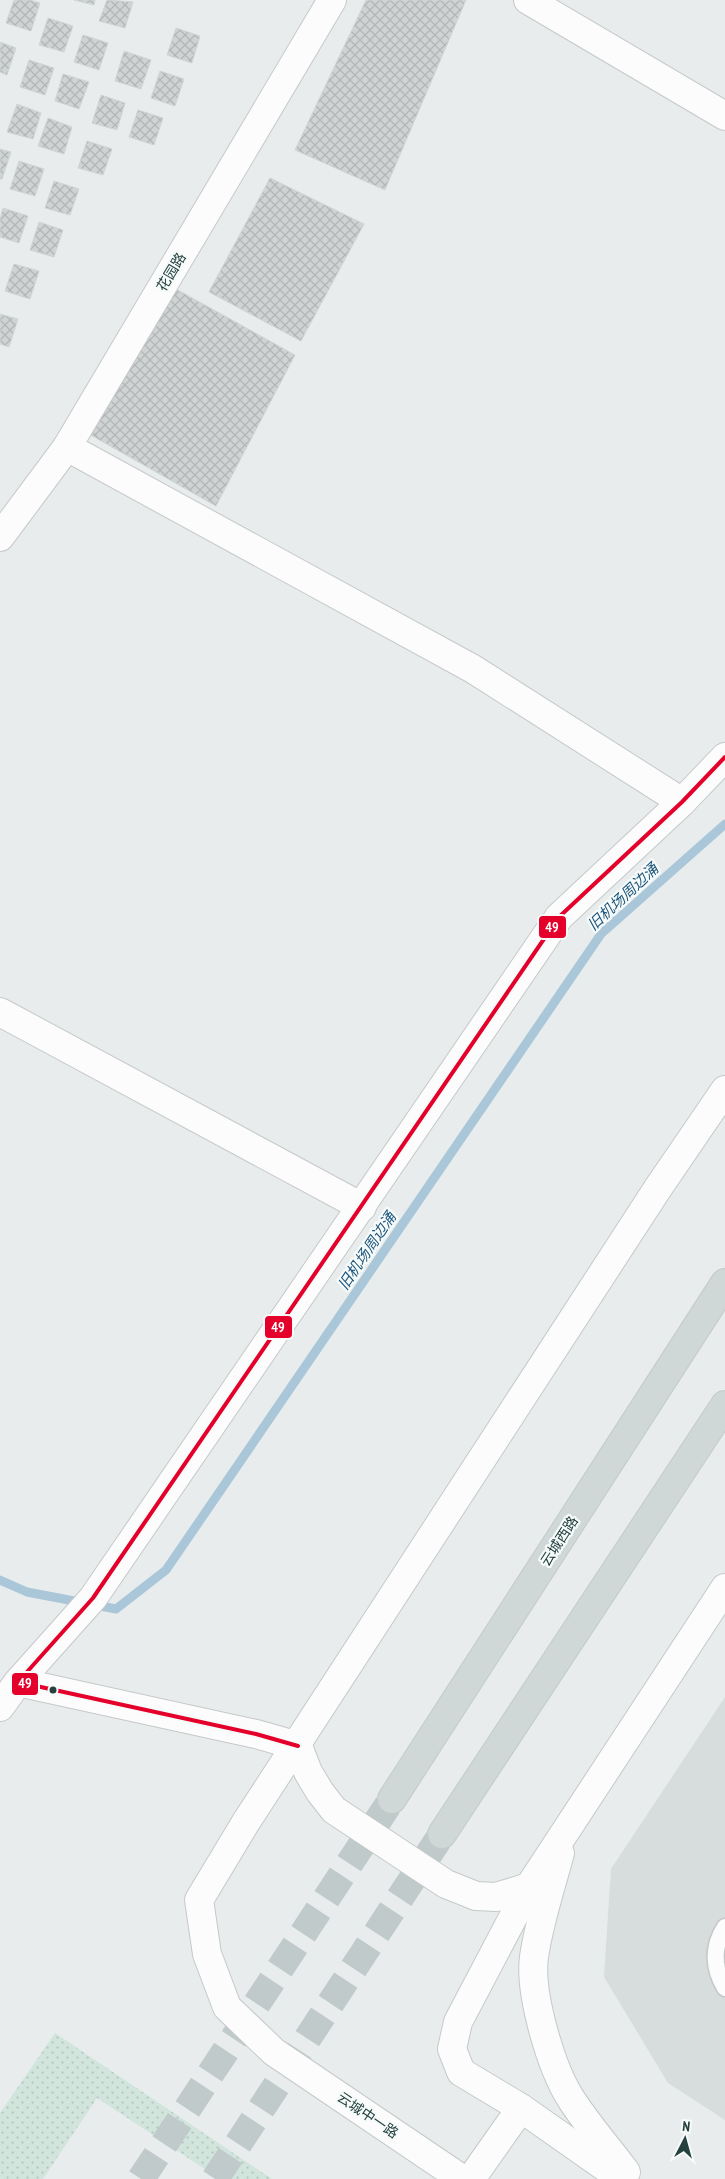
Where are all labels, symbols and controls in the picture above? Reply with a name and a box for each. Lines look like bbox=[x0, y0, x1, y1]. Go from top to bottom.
street label: 花园路 bbox=[152, 249, 190, 295]
water label: 旧机场周边涌 bbox=[583, 858, 664, 934]
line badge: 49 bbox=[538, 915, 567, 939]
text: 49 bbox=[545, 918, 559, 936]
water label: 旧机场周边涌 bbox=[334, 1206, 401, 1293]
line badge: 49 bbox=[264, 1315, 293, 1339]
text: 49 bbox=[271, 1318, 285, 1336]
street label: 云城西路 bbox=[536, 1513, 582, 1569]
line badge: 49 bbox=[11, 1672, 39, 1696]
text: 49 bbox=[18, 1674, 32, 1692]
unlabelled marker bbox=[48, 1685, 58, 1695]
street label: 云城中一路 bbox=[334, 2088, 402, 2142]
north arrow bbox=[660, 2114, 710, 2164]
text: N bbox=[682, 2117, 691, 2135]

